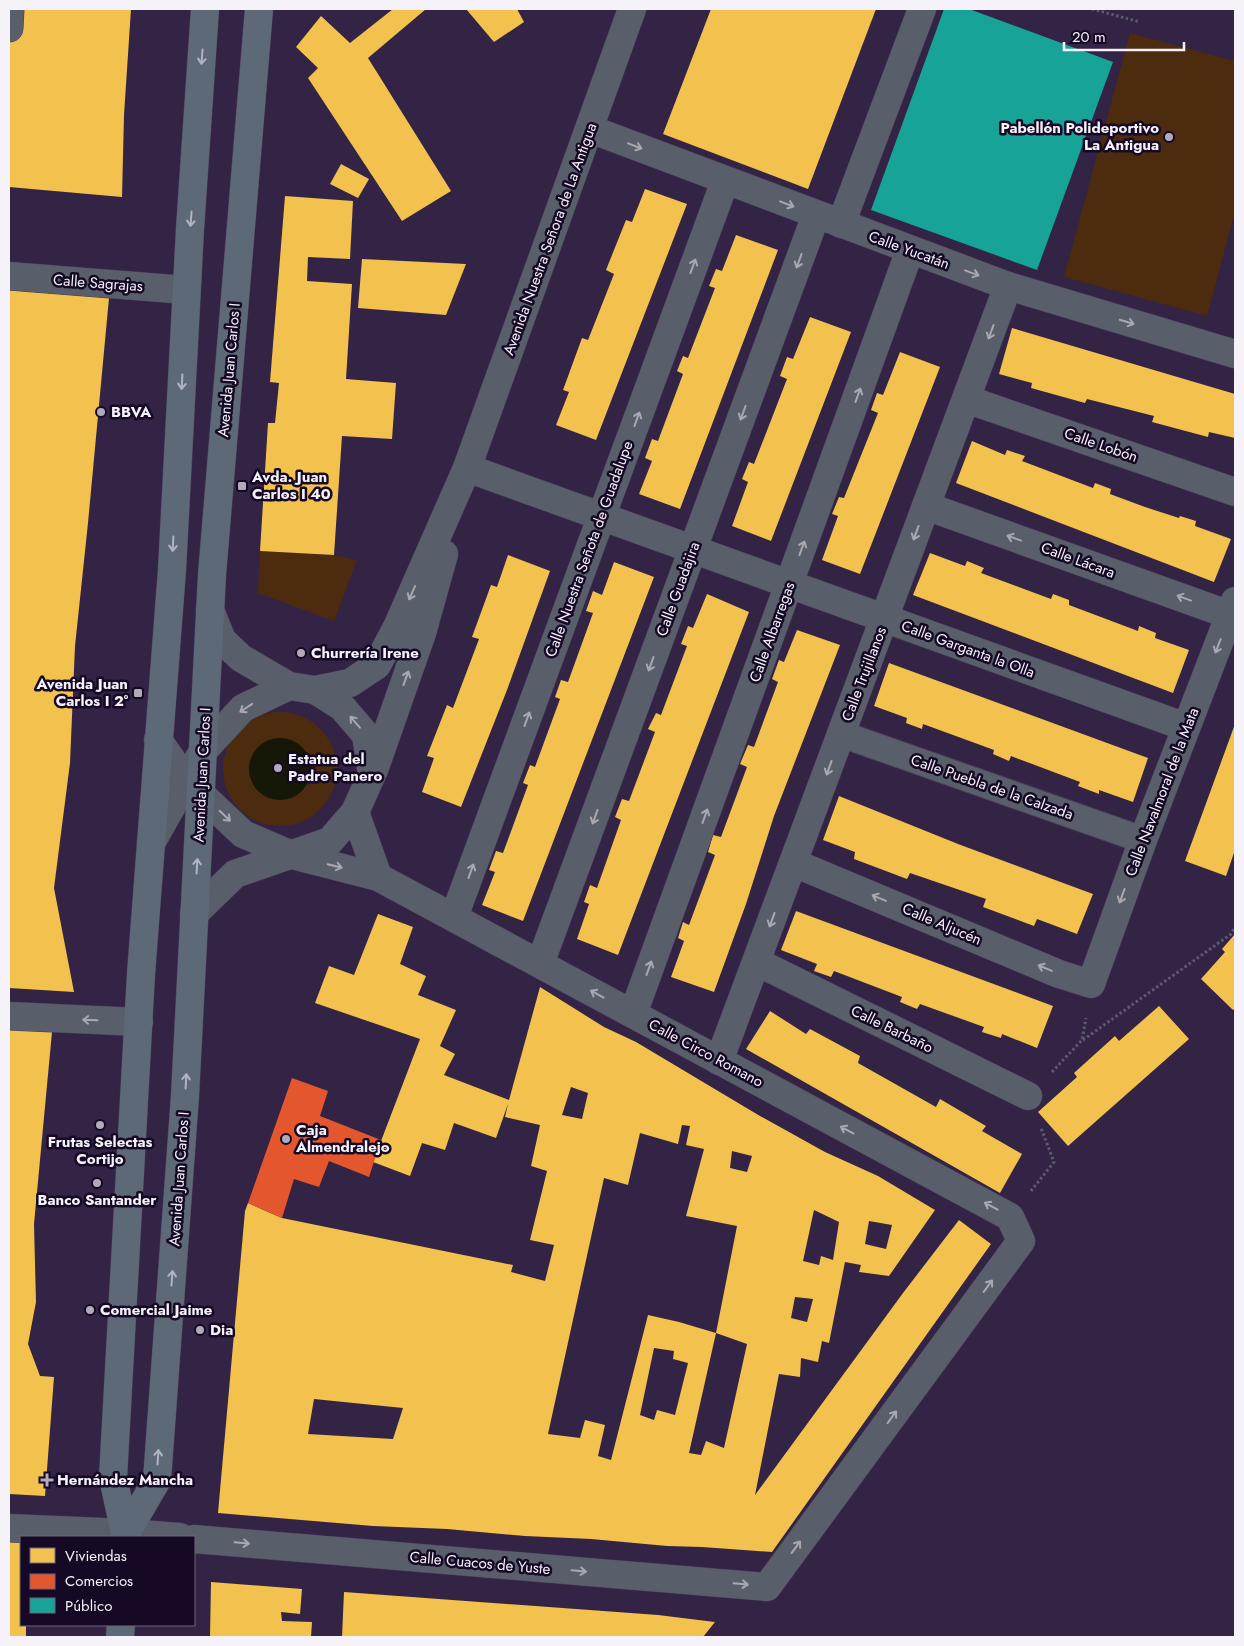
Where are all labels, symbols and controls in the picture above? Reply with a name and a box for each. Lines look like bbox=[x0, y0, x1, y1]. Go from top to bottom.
scale bar bbox=[1064, 20, 1184, 52]
text: 20 m bbox=[1072, 26, 1106, 48]
one-way arrow bbox=[197, 49, 206, 65]
place label: Pabellón Polideportivo La Antigua bbox=[1001, 117, 1159, 156]
street label: Avenida Nuestra Señora de La Antigua bbox=[498, 120, 602, 358]
marker: Pabellón Polideportivo La Antigua bbox=[1163, 131, 1175, 143]
one-way arrow bbox=[627, 142, 642, 151]
one-way arrow bbox=[779, 200, 794, 209]
one-way arrow bbox=[186, 211, 195, 227]
street label: Calle Yucatán bbox=[865, 225, 953, 275]
one-way arrow bbox=[794, 252, 803, 268]
one-way arrow bbox=[689, 259, 698, 274]
street label: Calle Sagrajas bbox=[52, 269, 144, 297]
one-way arrow bbox=[964, 269, 979, 278]
street label: Avenida Juan Carlos I bbox=[212, 302, 246, 438]
one-way arrow bbox=[1119, 317, 1135, 327]
one-way arrow bbox=[985, 324, 995, 339]
one-way arrow bbox=[177, 373, 186, 389]
one-way arrow bbox=[854, 388, 863, 403]
place label: BBVA bbox=[111, 401, 152, 423]
one-way arrow bbox=[738, 405, 747, 420]
marker: BBVA bbox=[95, 406, 107, 418]
one-way arrow bbox=[633, 411, 642, 427]
street label: Calle Lobón bbox=[1061, 422, 1141, 468]
street label: Calle Nuestra Señota de Guadalupe bbox=[540, 438, 639, 660]
place label: Avda. Juan Carlos I 40 bbox=[251, 466, 331, 505]
marker: Avda. Juan Carlos I 40 bbox=[236, 480, 248, 492]
one-way arrow bbox=[911, 525, 920, 541]
one-way arrow bbox=[1007, 532, 1023, 542]
one-way arrow bbox=[169, 536, 178, 552]
street label: Calle Lácara bbox=[1038, 536, 1118, 584]
street label: Calle Guadajira bbox=[651, 539, 705, 639]
one-way arrow bbox=[798, 541, 807, 556]
street label: Calle Albarregas bbox=[744, 579, 800, 685]
one-way arrow bbox=[406, 585, 416, 600]
one-way arrow bbox=[1177, 593, 1192, 602]
street label: Calle Garganta la Olla bbox=[898, 615, 1038, 683]
street label: Calle Trujillanos bbox=[836, 624, 892, 724]
one-way arrow bbox=[1212, 638, 1222, 653]
place label: Churrería Irene bbox=[311, 642, 419, 664]
marker: Churrería Irene bbox=[295, 647, 307, 659]
one-way arrow bbox=[646, 656, 655, 671]
one-way arrow bbox=[402, 671, 411, 687]
place label: Avenida Juan Carlos I 2º bbox=[36, 673, 129, 712]
marker: Avenida Juan Carlos I 2º bbox=[132, 687, 144, 699]
one-way arrow bbox=[239, 703, 253, 713]
street label: Calle Navalmoral de la Mata bbox=[1120, 705, 1204, 879]
street label: Avenida Juan Carlos I bbox=[187, 707, 217, 843]
one-way arrow bbox=[523, 712, 532, 727]
one-way arrow bbox=[349, 716, 361, 729]
place label: Estatua del Padre Panero bbox=[288, 748, 382, 787]
street label: Calle Puebla de la Calzada bbox=[908, 749, 1076, 825]
one-way arrow bbox=[824, 760, 833, 775]
marker: Estatua del Padre Panero bbox=[272, 762, 284, 774]
one-way arrow bbox=[590, 808, 599, 824]
one-way arrow bbox=[701, 808, 710, 824]
one-way arrow bbox=[218, 810, 231, 822]
one-way arrow bbox=[192, 858, 201, 874]
one-way arrow bbox=[327, 862, 343, 871]
one-way arrow bbox=[467, 864, 476, 880]
one-way arrow bbox=[1117, 888, 1126, 903]
one-way arrow bbox=[872, 892, 887, 902]
street label: Calle Aljucén bbox=[899, 897, 985, 951]
one-way arrow bbox=[767, 912, 776, 927]
one-way arrow bbox=[645, 961, 654, 976]
one-way arrow bbox=[1038, 962, 1053, 972]
one-way arrow bbox=[590, 989, 604, 999]
street label: Calle Barbaño bbox=[847, 1000, 937, 1058]
street label: Calle Circo Romano bbox=[645, 1013, 767, 1093]
one-way arrow bbox=[82, 1015, 98, 1024]
one-way arrow bbox=[181, 1073, 190, 1089]
street label: Avenida Juan Carlos I bbox=[163, 1111, 195, 1247]
marker: Frutas Selectas Cortijo bbox=[94, 1119, 106, 1131]
place label: Caja Almendralejo bbox=[295, 1119, 390, 1158]
one-way arrow bbox=[841, 1124, 855, 1134]
place label: Frutas Selectas Cortijo bbox=[48, 1131, 153, 1170]
marker: Caja Almendralejo bbox=[280, 1133, 292, 1145]
marker: Banco Santander bbox=[91, 1177, 103, 1189]
place label: Banco Santander bbox=[37, 1189, 157, 1211]
one-way arrow bbox=[984, 1201, 998, 1211]
one-way arrow bbox=[167, 1270, 176, 1286]
one-way arrow bbox=[983, 1280, 994, 1293]
place label: Comercial Jaime bbox=[100, 1299, 213, 1321]
marker: Comercial Jaime bbox=[84, 1304, 96, 1316]
place label: Dia bbox=[210, 1319, 233, 1341]
marker: Dia bbox=[194, 1324, 206, 1336]
one-way arrow bbox=[887, 1410, 897, 1424]
one-way arrow bbox=[154, 1450, 163, 1466]
place label: Hernández Mancha bbox=[57, 1469, 193, 1491]
marker: Hernández Mancha bbox=[41, 1474, 53, 1486]
legend bbox=[20, 1536, 195, 1626]
one-way arrow bbox=[234, 1538, 250, 1547]
one-way arrow bbox=[791, 1540, 801, 1554]
text: Viviendas bbox=[65, 1545, 127, 1567]
street label: Calle Cuacos de Yuste bbox=[409, 1546, 552, 1580]
one-way arrow bbox=[570, 1566, 586, 1576]
text: Comercios bbox=[65, 1570, 133, 1592]
one-way arrow bbox=[732, 1580, 748, 1589]
text: Público bbox=[65, 1595, 112, 1617]

